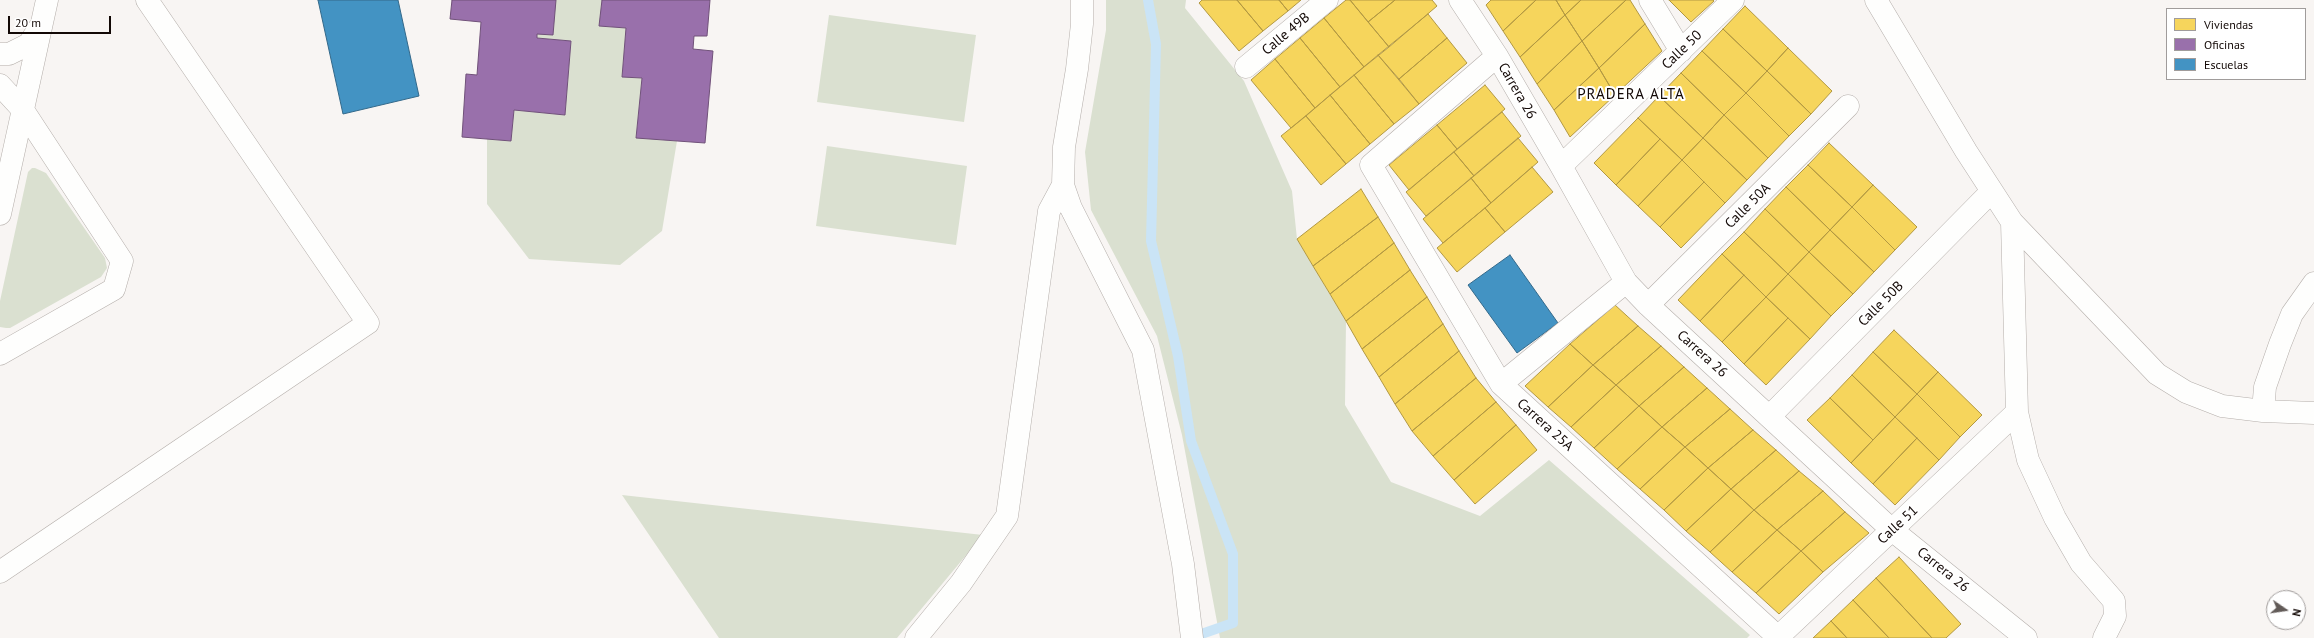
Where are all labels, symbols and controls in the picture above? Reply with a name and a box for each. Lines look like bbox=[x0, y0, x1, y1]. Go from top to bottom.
scale bar bbox=[10, 8, 113, 34]
legend bbox=[2166, 8, 2306, 80]
street label: Calle 49B bbox=[1259, 9, 1313, 59]
text: 20 m bbox=[15, 15, 41, 30]
text: Viviendas bbox=[2204, 17, 2253, 32]
street label: Calle 50 bbox=[1659, 27, 1705, 73]
text: Oficinas bbox=[2204, 37, 2245, 52]
text: Escuelas bbox=[2204, 57, 2248, 72]
street label: Carrera 26 bbox=[1494, 60, 1540, 122]
district label: PRADERA ALTA bbox=[1577, 86, 1685, 104]
street label: Calle 50A bbox=[1722, 180, 1774, 232]
street label: Calle 50B bbox=[1855, 278, 1907, 330]
street label: Carrera 26 bbox=[1673, 327, 1731, 381]
street label: Carrera 25A bbox=[1513, 395, 1577, 455]
street label: Calle 51 bbox=[1874, 502, 1922, 548]
street label: Carrera 26 bbox=[1914, 544, 1972, 596]
north arrow bbox=[2266, 590, 2306, 630]
text: N bbox=[2289, 607, 2304, 618]

